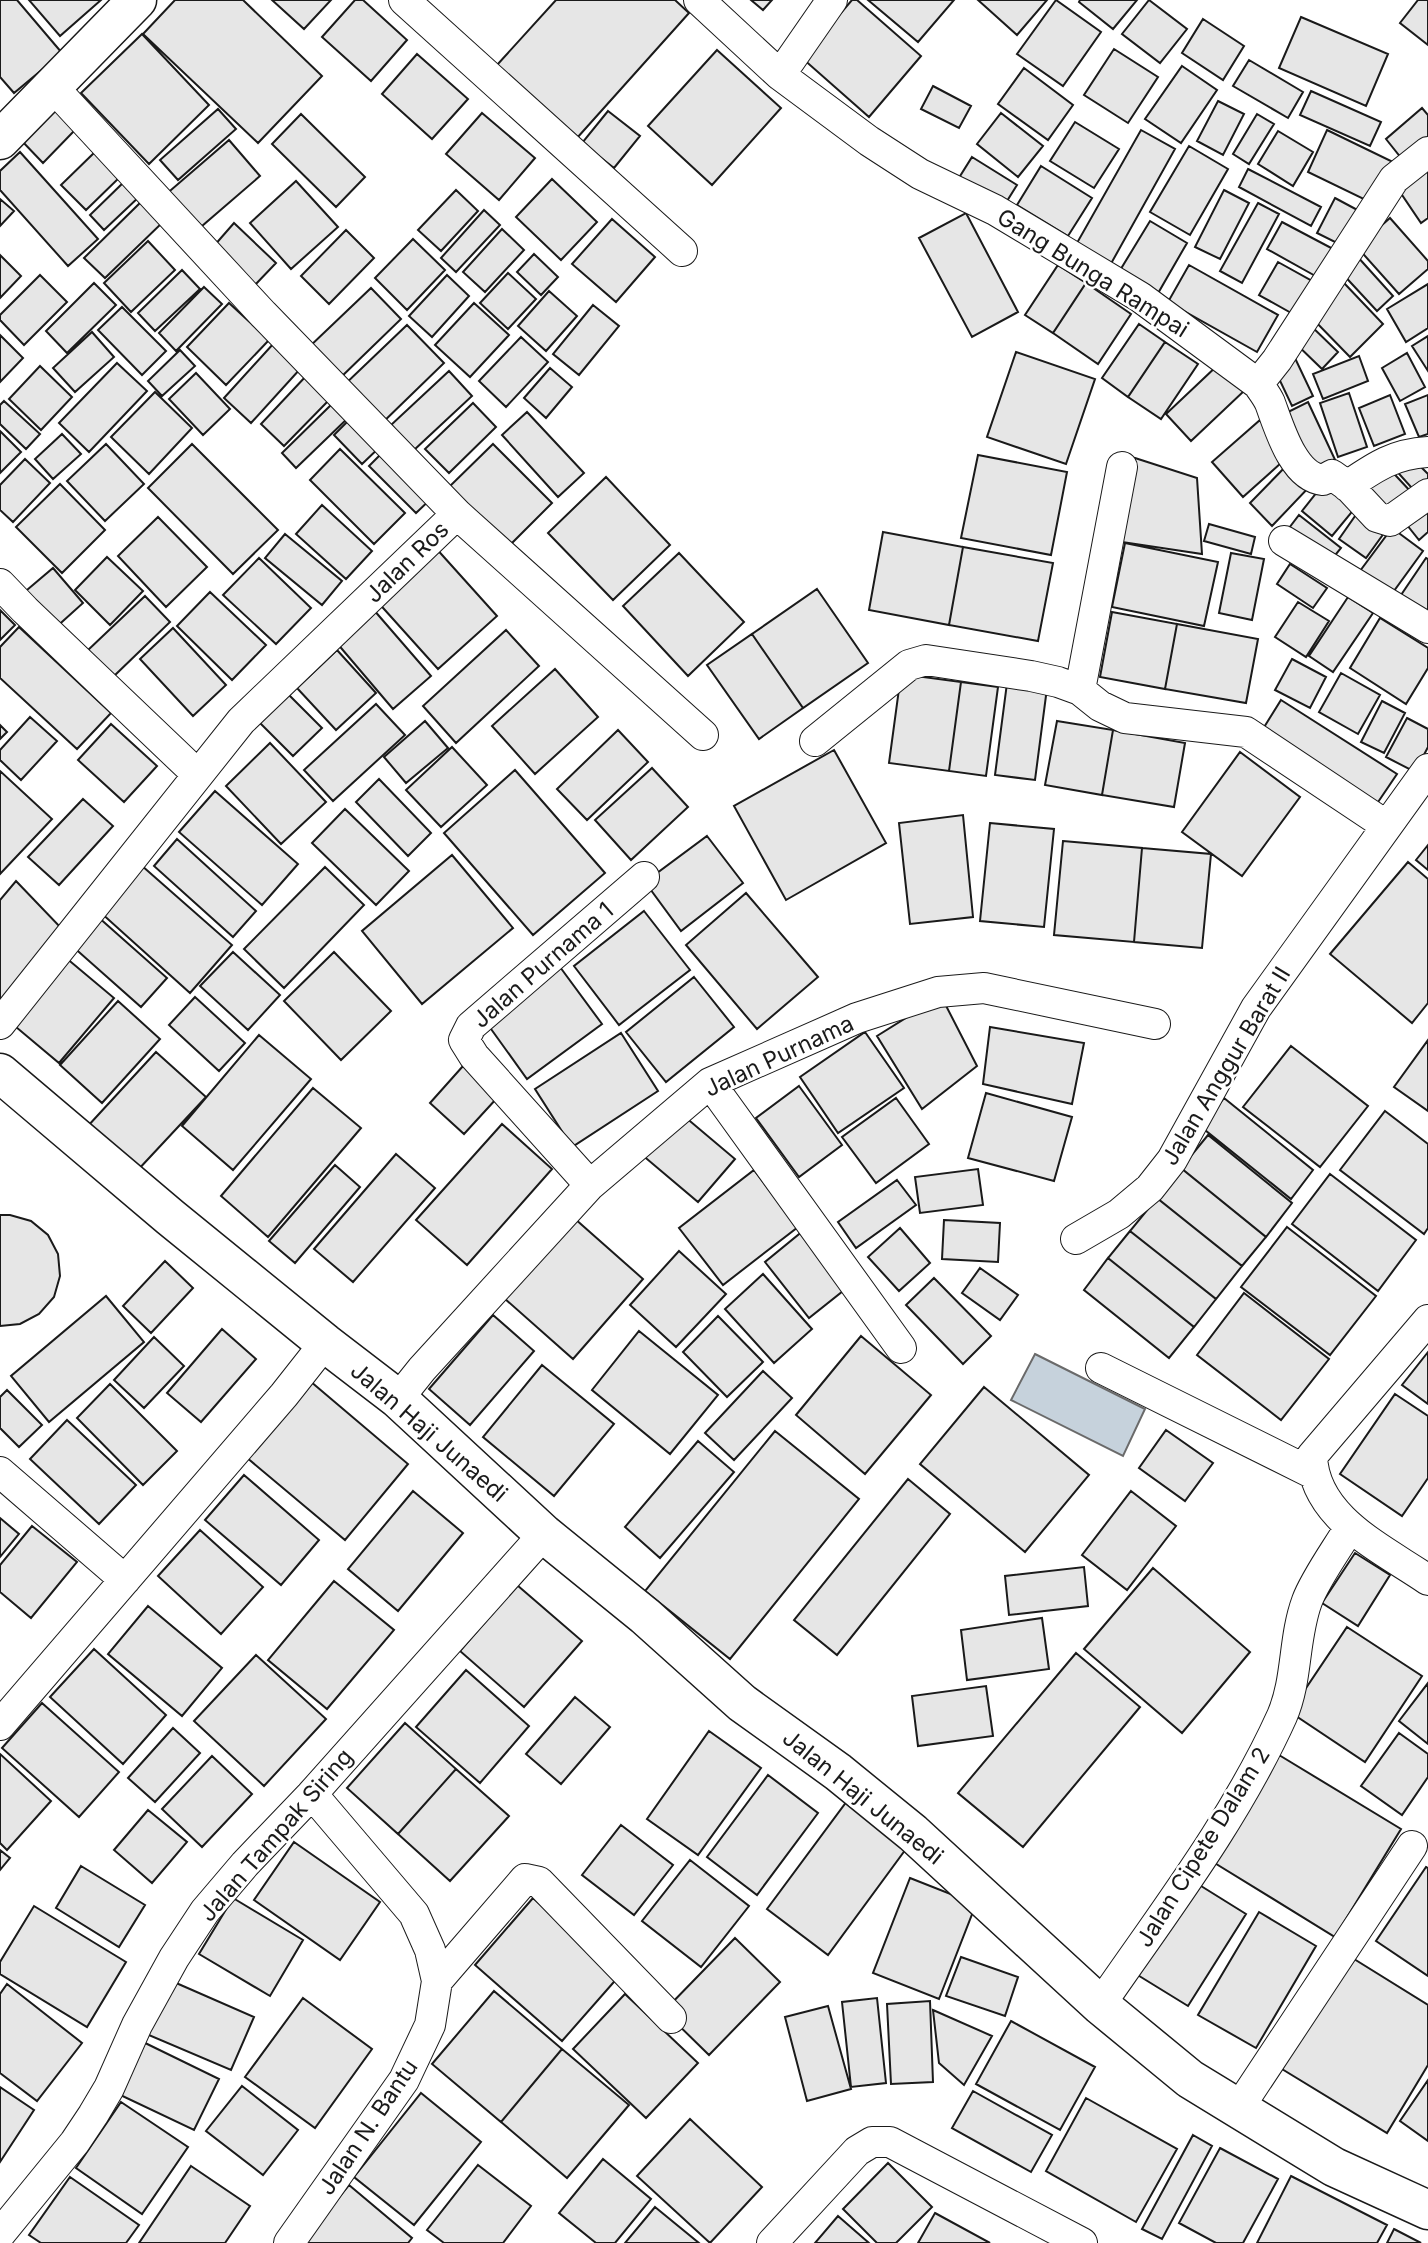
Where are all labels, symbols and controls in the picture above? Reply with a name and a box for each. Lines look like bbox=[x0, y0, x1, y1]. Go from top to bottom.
street label: Gang Bunga Rampai bbox=[992, 203, 1194, 343]
street label: Jalan Ros bbox=[360, 515, 454, 609]
street label: Jalan Purnama 1 bbox=[467, 896, 619, 1034]
street label: Jalan Anggur Barat II bbox=[1156, 962, 1296, 1170]
street label: Jalan Purnama bbox=[700, 1009, 858, 1103]
street label: Jalan Haji Junaedi bbox=[345, 1356, 513, 1508]
street label: Jalan Haji Junaedi bbox=[777, 1724, 949, 1870]
street label: Jalan Cipete Dalam 2 bbox=[1130, 1742, 1276, 1952]
street label: Jalan Tampak Siring bbox=[193, 1743, 359, 1927]
street label: Jalan N. Bantu bbox=[312, 2054, 424, 2200]

